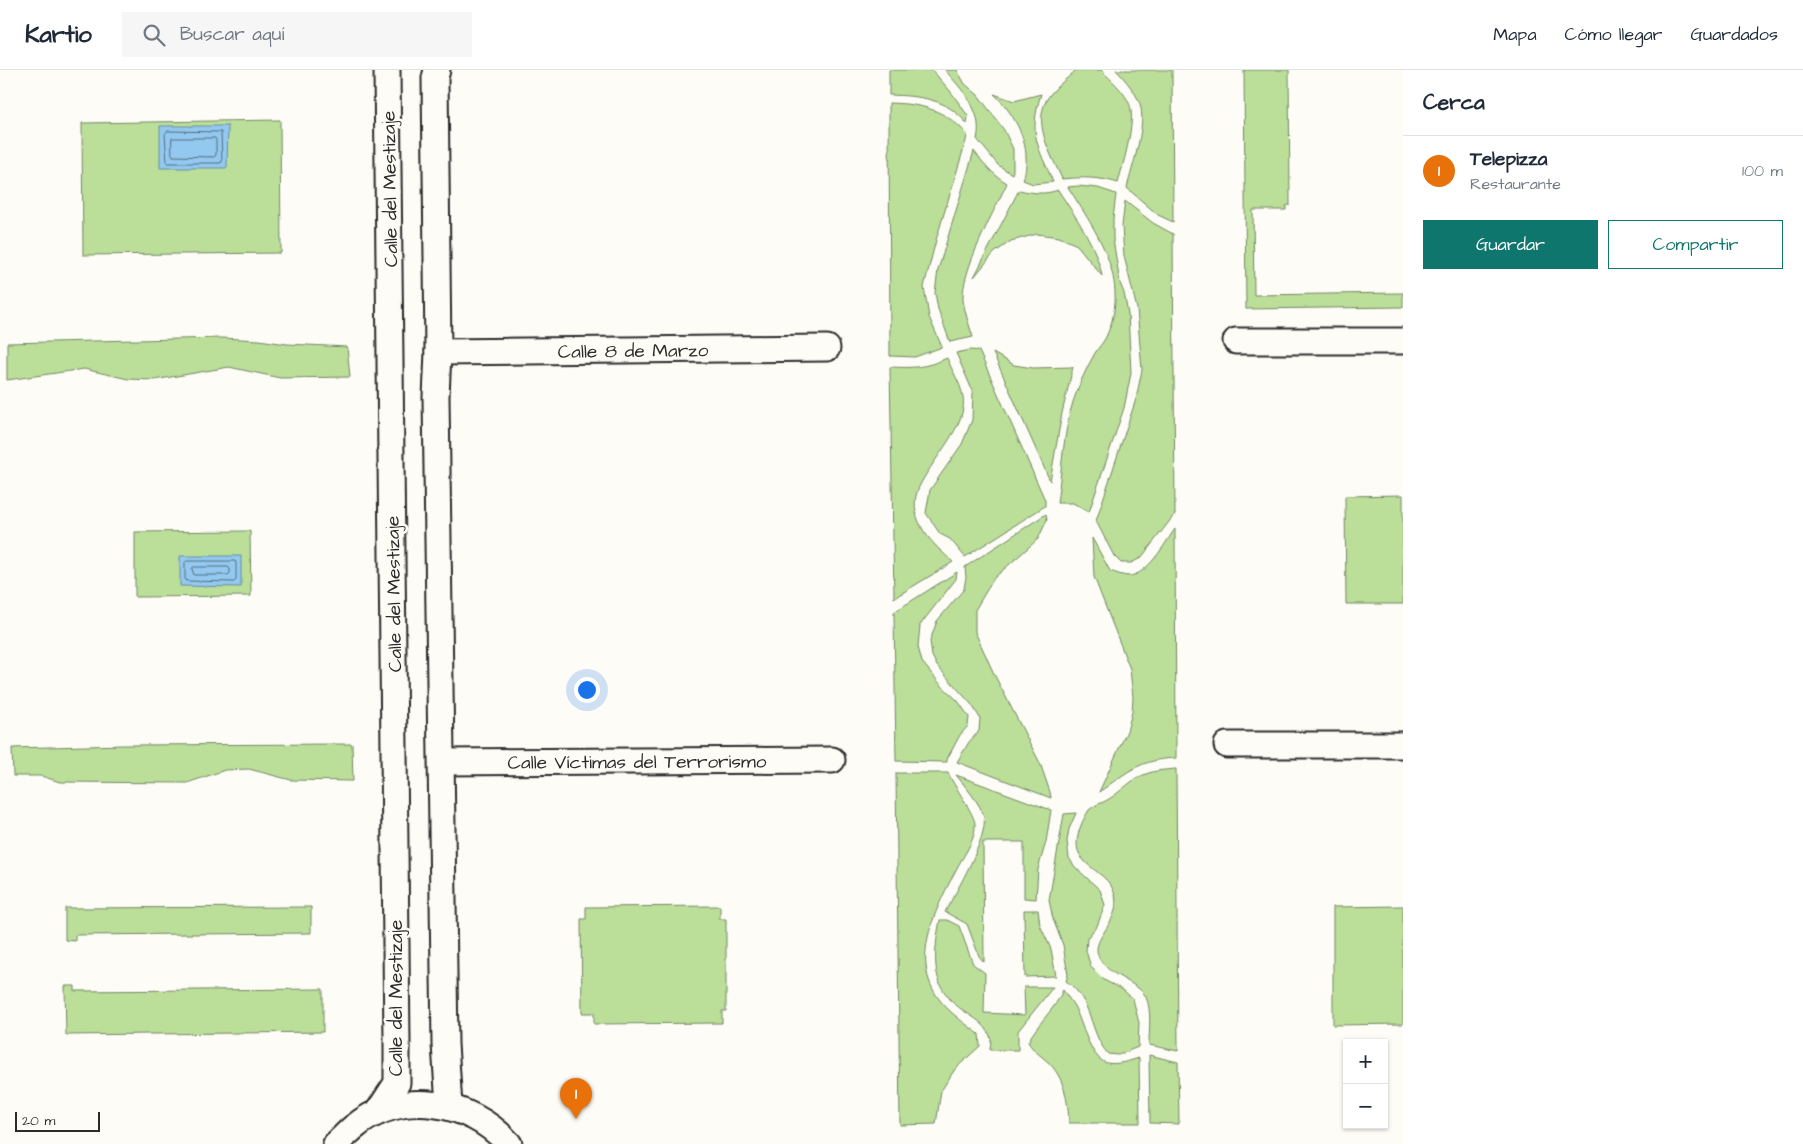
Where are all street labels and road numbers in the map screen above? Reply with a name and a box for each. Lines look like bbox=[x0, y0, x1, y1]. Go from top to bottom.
street label: Calle del Mestizaje bbox=[376, 111, 405, 267]
street label: Calle 8 de Marzo bbox=[558, 337, 709, 366]
street label: Calle del Mestizaje bbox=[380, 516, 409, 672]
street label: Calle Víctimas del Terrorismo bbox=[507, 748, 767, 777]
street label: Calle del Mestizaje bbox=[383, 920, 410, 1076]

